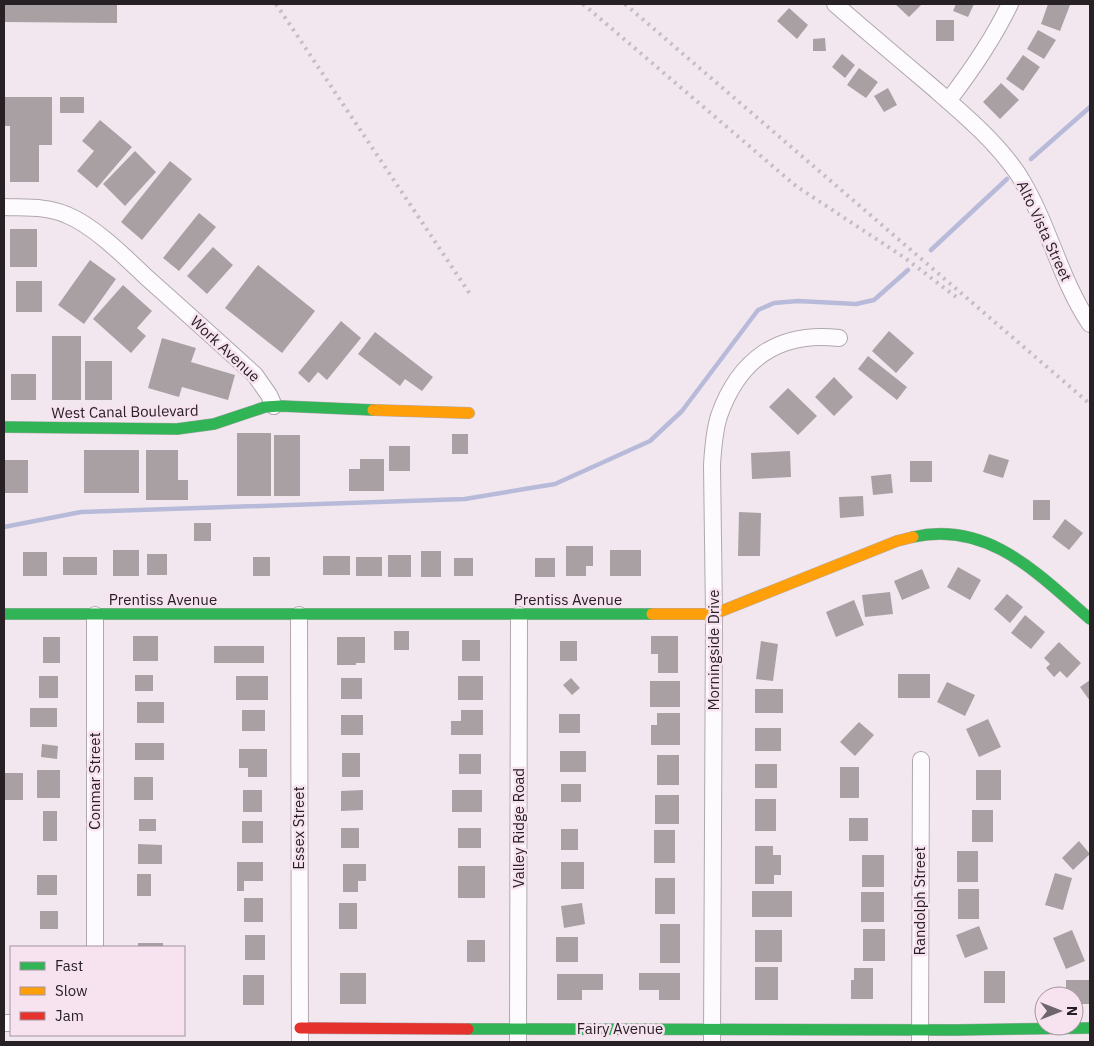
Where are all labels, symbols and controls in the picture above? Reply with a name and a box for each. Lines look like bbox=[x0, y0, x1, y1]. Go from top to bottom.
street label: Alto Vista Street bbox=[1013, 177, 1076, 284]
street label: Work Avenue bbox=[186, 311, 264, 386]
street label: West Canal Boulevard bbox=[51, 401, 199, 422]
street label: Morningside Drive bbox=[704, 589, 723, 711]
street label: Prentiss Avenue bbox=[109, 590, 217, 609]
street label: Prentiss Avenue bbox=[514, 590, 622, 609]
street label: Conmar Street bbox=[85, 732, 104, 830]
street label: Valley Ridge Road bbox=[509, 768, 528, 888]
street label: Essex Street bbox=[289, 786, 308, 870]
street label: Randolph Street bbox=[910, 846, 929, 956]
legend bbox=[10, 946, 185, 1036]
text: Fast bbox=[55, 956, 83, 975]
text: Slow bbox=[55, 981, 88, 1000]
north arrow bbox=[1034, 986, 1084, 1036]
text: Jam bbox=[55, 1006, 84, 1025]
text: N bbox=[1063, 1006, 1081, 1016]
street label: Fairy Avenue bbox=[577, 1019, 663, 1038]

